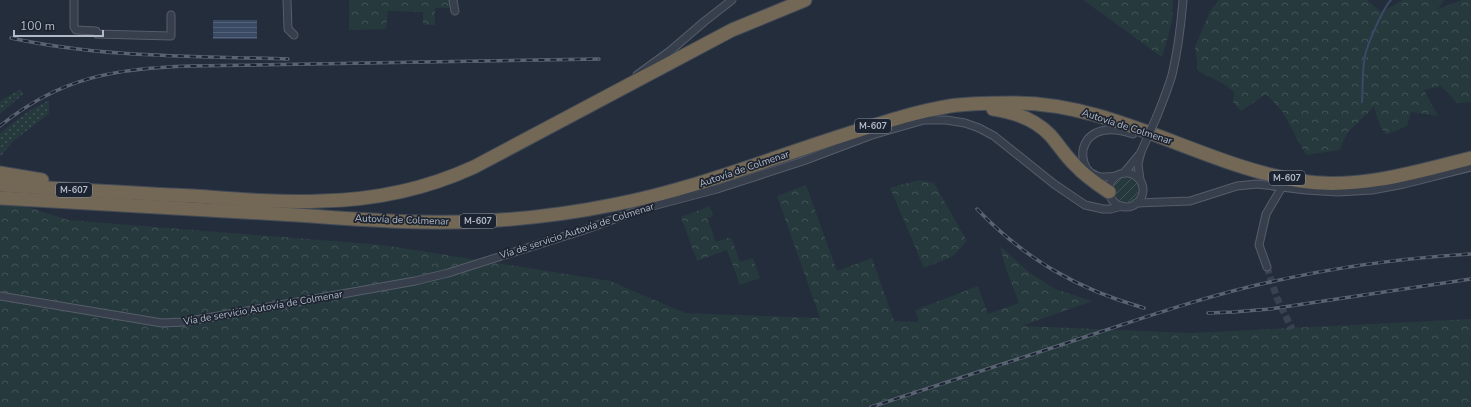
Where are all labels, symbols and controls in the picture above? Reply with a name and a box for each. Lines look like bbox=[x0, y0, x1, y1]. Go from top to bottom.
scale bar bbox=[14, 12, 103, 38]
text: 100 m bbox=[20, 18, 55, 34]
street label: Autovía de Colmenar bbox=[1080, 106, 1174, 148]
road number: M-607 bbox=[855, 119, 891, 133]
street label: Autovía de Colmenar bbox=[697, 147, 791, 191]
road number: M-607 bbox=[1269, 171, 1305, 185]
road number: M-607 bbox=[56, 183, 92, 197]
street label: Vía de servicio Autovía de Colmenar bbox=[497, 199, 656, 263]
street label: Autovía de Colmenar bbox=[355, 211, 450, 229]
road number: M-607 bbox=[460, 214, 496, 228]
street label: Vía de servicio Autovía de Colmenar bbox=[181, 287, 344, 329]

